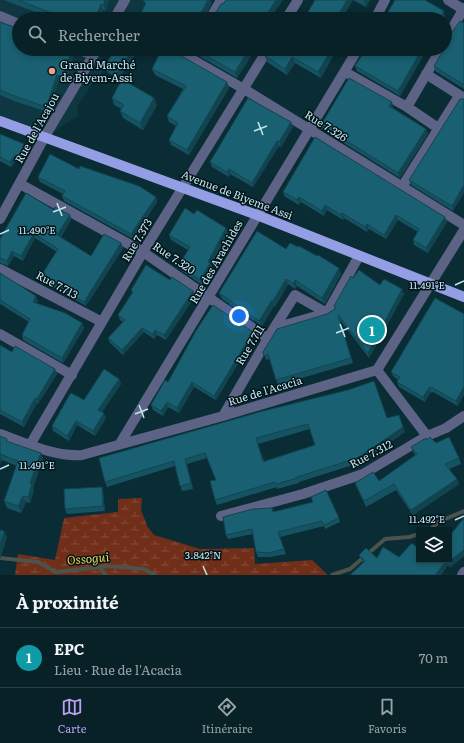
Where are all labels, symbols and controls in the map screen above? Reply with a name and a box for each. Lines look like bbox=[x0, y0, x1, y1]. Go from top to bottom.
search box bbox=[12, 12, 452, 56]
icon: search bbox=[26, 23, 48, 45]
text: Rechercher bbox=[58, 23, 140, 46]
place label: Grand Marché de Biyem-Assi bbox=[60, 56, 136, 85]
marker: Grand Marché de Biyem-Assi bbox=[47, 66, 57, 76]
street label: Rue de l'Acajou bbox=[10, 89, 62, 166]
street label: Rue 7.326 bbox=[302, 106, 351, 145]
street label: Avenue de Biyeme Assi bbox=[179, 165, 296, 223]
street label: Rue 7.373 bbox=[117, 215, 155, 264]
street label: Rue des Arachides bbox=[185, 217, 246, 306]
text: 11.490°E bbox=[18, 222, 56, 237]
street label: Rue 7.320 bbox=[150, 237, 199, 277]
street label: Rue 7.713 bbox=[33, 266, 82, 302]
text: 11.491°E bbox=[409, 277, 445, 292]
your location bbox=[229, 306, 249, 326]
pin: 1 bbox=[359, 315, 385, 345]
street label: Rue 7.711 bbox=[231, 321, 268, 368]
street label: Rue de l'Acacia bbox=[226, 371, 304, 409]
street label: Rue 7.312 bbox=[346, 435, 395, 471]
text: 11.491°E bbox=[19, 457, 55, 472]
text: 11.492°E bbox=[409, 511, 445, 526]
map controls bbox=[416, 527, 452, 563]
button: layers bbox=[416, 527, 452, 563]
water label: Ossogui bbox=[66, 547, 110, 569]
text: 3.842°N bbox=[185, 547, 221, 562]
text: À proximité bbox=[16, 589, 119, 614]
text: EPC bbox=[54, 637, 84, 660]
text: 1 bbox=[26, 648, 32, 667]
text: 70 m bbox=[419, 648, 448, 667]
text: Lieu · Rue de l'Acacia bbox=[54, 660, 182, 679]
tab: Carte bbox=[58, 696, 86, 736]
tab: Itinéraire bbox=[202, 696, 253, 736]
tab: Favoris bbox=[368, 696, 406, 736]

